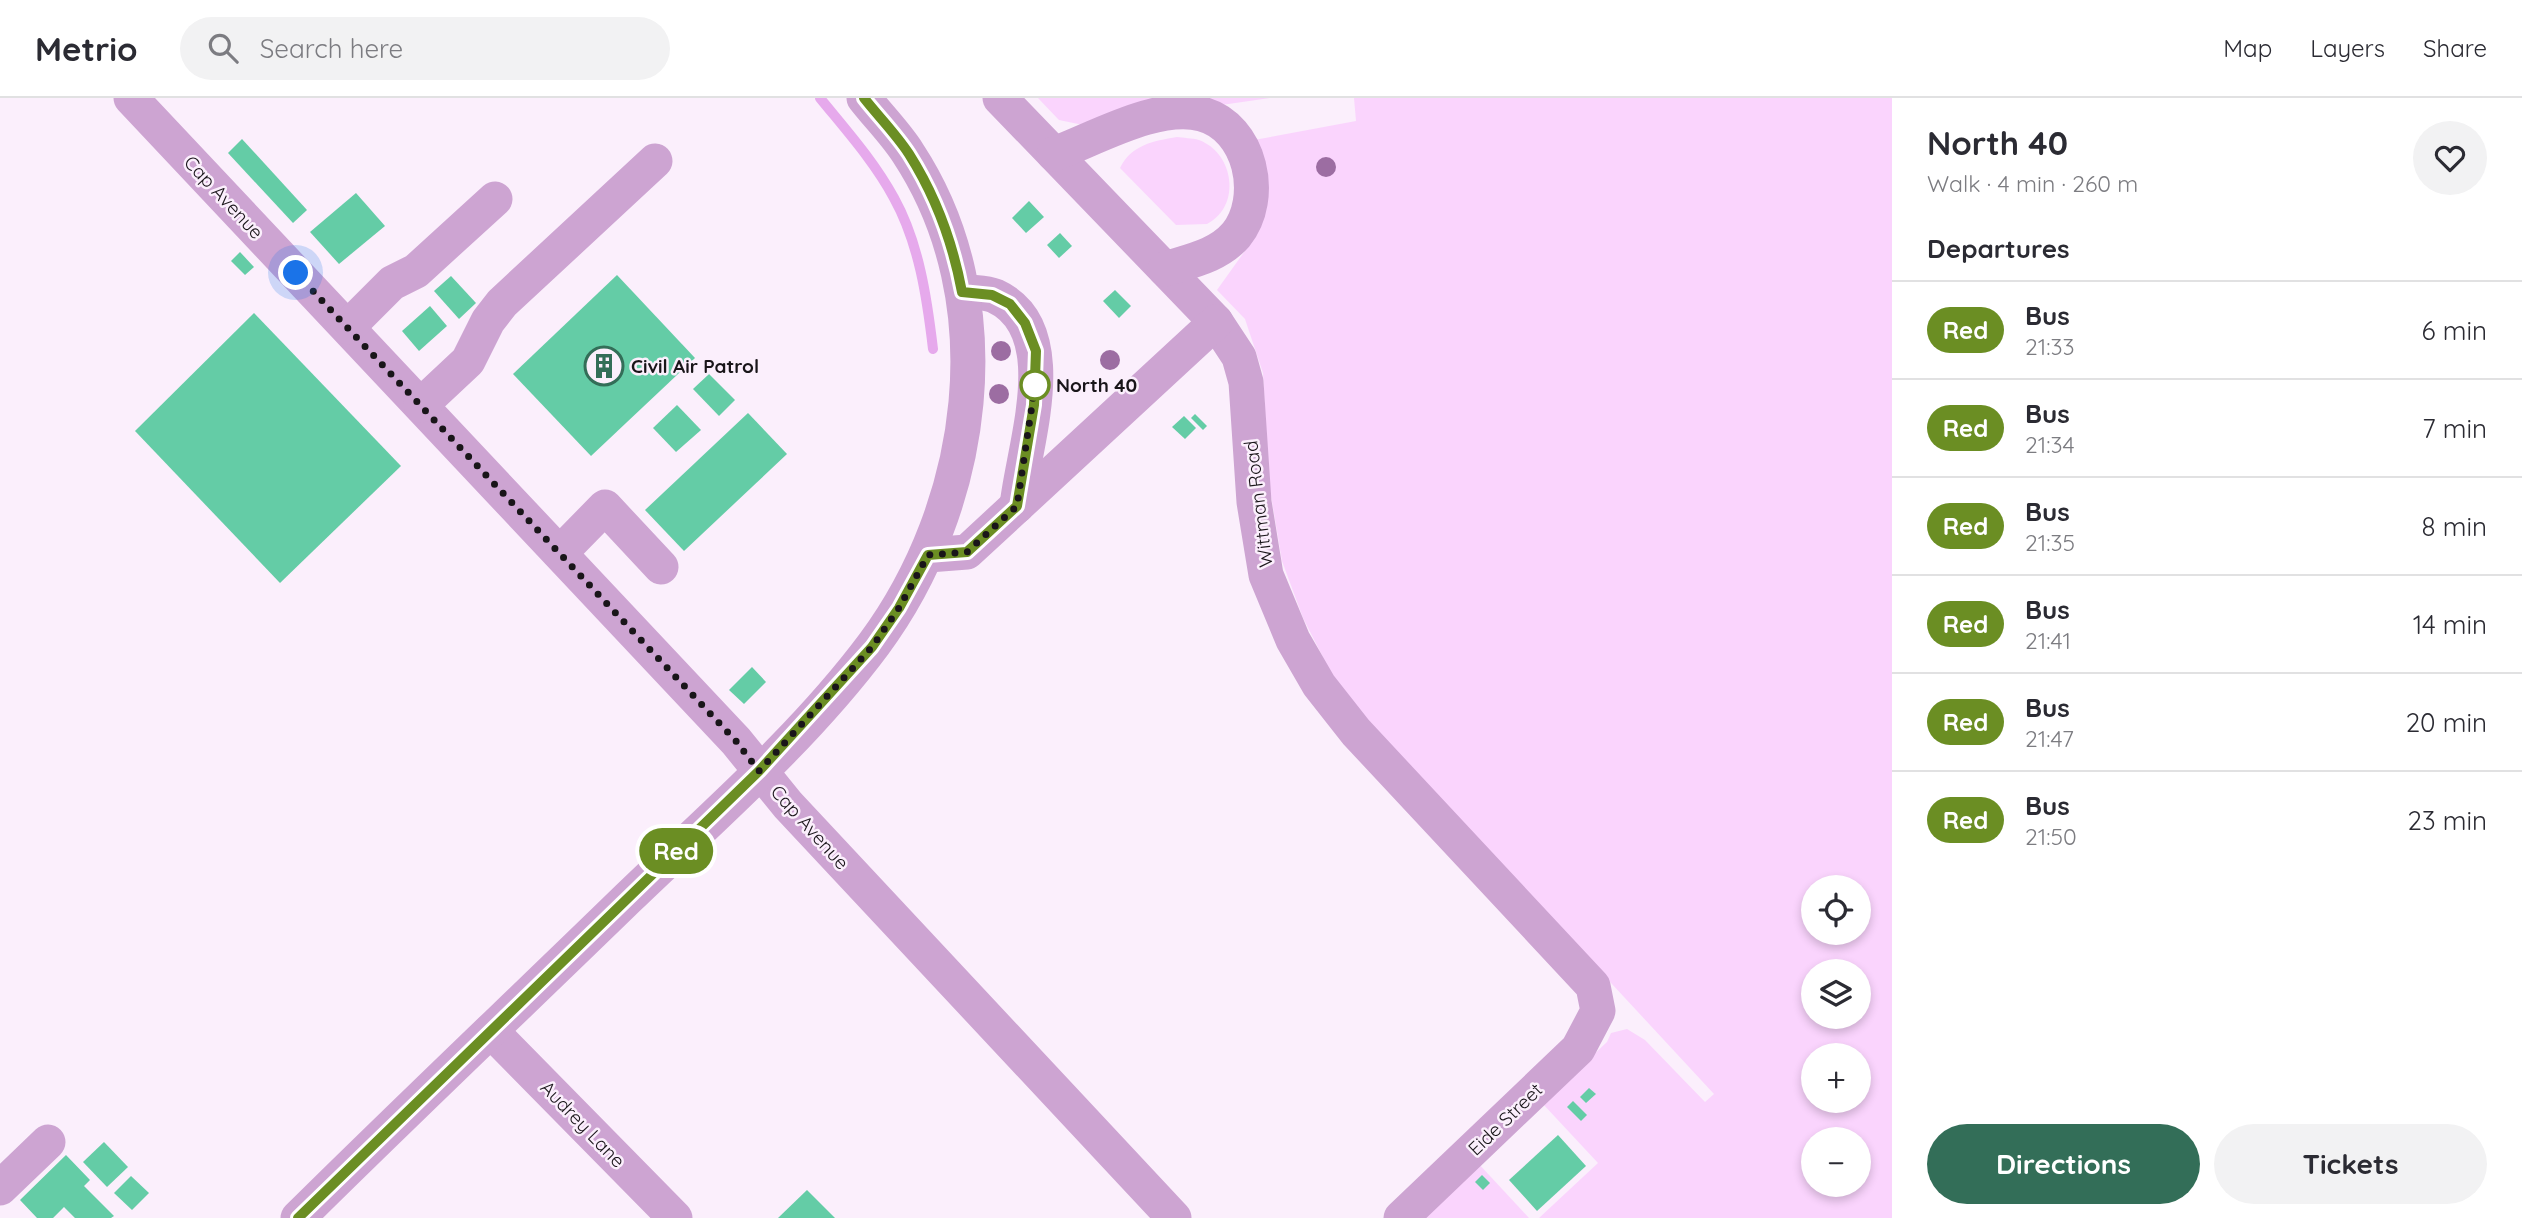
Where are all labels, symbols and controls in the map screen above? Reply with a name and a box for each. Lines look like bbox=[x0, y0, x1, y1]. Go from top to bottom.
search box bbox=[180, 17, 670, 80]
text: Metrio bbox=[35, 28, 138, 69]
icon: search bbox=[204, 29, 242, 67]
text: Search here bbox=[260, 32, 403, 65]
text: Map bbox=[2223, 33, 2272, 63]
text: Layers bbox=[2310, 33, 2385, 63]
text: Share bbox=[2423, 33, 2487, 63]
button: heart bbox=[2413, 121, 2487, 195]
text: North 40 bbox=[1927, 122, 2068, 163]
street label: Cap Avenue bbox=[179, 150, 269, 244]
text: Walk · 4 min · 260 m bbox=[1927, 169, 2138, 198]
text: Departures bbox=[1927, 232, 2070, 265]
your location bbox=[278, 255, 313, 290]
text: Bus bbox=[2025, 299, 2070, 332]
text: 6 min bbox=[2422, 314, 2487, 347]
text: Red bbox=[1943, 315, 1988, 345]
text: 21:33 bbox=[2025, 332, 2075, 361]
building icon: Civil Air Patrol bbox=[583, 345, 625, 387]
place label: Civil Air Patrol bbox=[631, 354, 759, 378]
marker: North 40 bbox=[1020, 370, 1050, 400]
place label: North 40 bbox=[1056, 373, 1137, 397]
text: Bus bbox=[2025, 397, 2070, 430]
text: 7 min bbox=[2422, 412, 2487, 445]
text: Red bbox=[1943, 413, 1988, 443]
text: 21:34 bbox=[2025, 430, 2075, 459]
street label: Wittman Road bbox=[1238, 439, 1278, 569]
text: Bus bbox=[2025, 495, 2070, 528]
text: 8 min bbox=[2422, 510, 2487, 543]
text: Red bbox=[1943, 511, 1988, 541]
text: 21:35 bbox=[2025, 528, 2075, 557]
text: Bus bbox=[2025, 593, 2070, 626]
text: 14 min bbox=[2413, 608, 2487, 641]
text: Red bbox=[1943, 609, 1988, 639]
text: 21:41 bbox=[2025, 626, 2071, 655]
text: Bus bbox=[2025, 691, 2070, 724]
text: 20 min bbox=[2406, 706, 2487, 739]
text: Red bbox=[1943, 707, 1988, 737]
text: 21:47 bbox=[2025, 724, 2074, 753]
street label: Cap Avenue bbox=[766, 780, 854, 874]
text: Bus bbox=[2025, 789, 2070, 822]
text: 23 min bbox=[2408, 804, 2487, 837]
text: Red bbox=[1943, 805, 1988, 835]
text: 21:50 bbox=[2025, 822, 2077, 851]
line badge: Red bbox=[636, 828, 716, 874]
text: Red bbox=[653, 836, 699, 866]
map controls bbox=[1801, 875, 1871, 1197]
button: locate bbox=[1801, 875, 1871, 945]
button: layers bbox=[1801, 959, 1871, 1029]
button: + bbox=[1801, 1043, 1871, 1113]
street label: Audrey Lane bbox=[536, 1076, 630, 1172]
street label: Eide Street bbox=[1463, 1078, 1547, 1160]
button: Directions bbox=[1927, 1124, 2200, 1204]
button: Tickets bbox=[2214, 1124, 2487, 1204]
button: − bbox=[1801, 1127, 1871, 1197]

